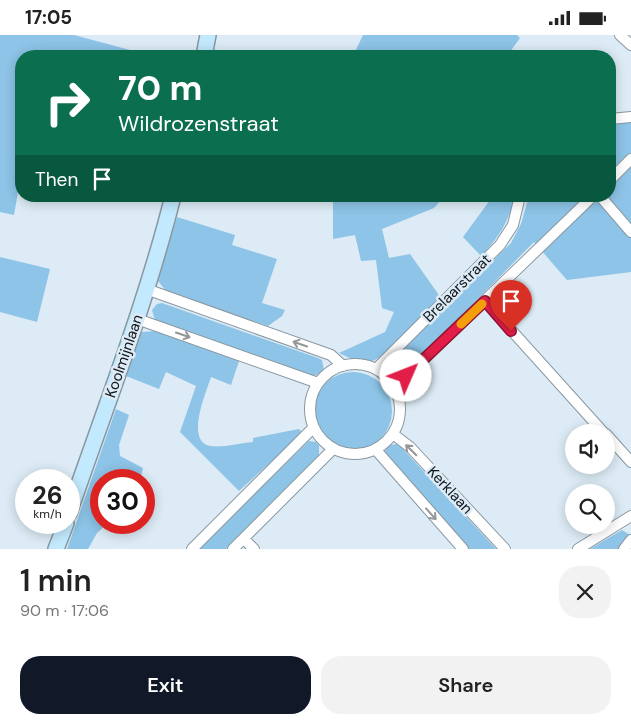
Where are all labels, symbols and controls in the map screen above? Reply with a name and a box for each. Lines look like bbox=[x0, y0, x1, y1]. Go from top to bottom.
text: 17:05 bbox=[25, 5, 72, 30]
text: 70 m bbox=[118, 65, 202, 111]
icon: right bbox=[35, 70, 100, 135]
text: Wildrozenstraat bbox=[118, 109, 279, 138]
icon: arrive bbox=[88, 165, 116, 193]
text: Then bbox=[35, 167, 78, 192]
street label: Brelaarstraat bbox=[419, 249, 496, 326]
pin bbox=[490, 280, 532, 331]
icon: arrive bbox=[497, 287, 525, 315]
street label: Koolmijnlaan bbox=[100, 312, 148, 400]
one-way arrow bbox=[174, 331, 190, 340]
one-way arrow bbox=[293, 339, 308, 348]
position arrow bbox=[379, 349, 431, 401]
map controls bbox=[565, 424, 615, 534]
button: sound bbox=[565, 424, 615, 474]
one-way arrow bbox=[405, 444, 418, 456]
street label: Kerklaan bbox=[423, 462, 477, 518]
speed limit sign: 30 bbox=[90, 469, 155, 534]
text: 26 bbox=[32, 479, 63, 512]
button: search bbox=[565, 484, 615, 534]
text: km/h bbox=[33, 506, 62, 522]
one-way arrow bbox=[425, 507, 437, 520]
text: 1 min bbox=[20, 561, 92, 600]
button: close bbox=[559, 566, 611, 618]
text: 90 m · 17:06 bbox=[20, 600, 109, 621]
button: Exit bbox=[20, 656, 311, 714]
button: Share bbox=[321, 656, 611, 714]

